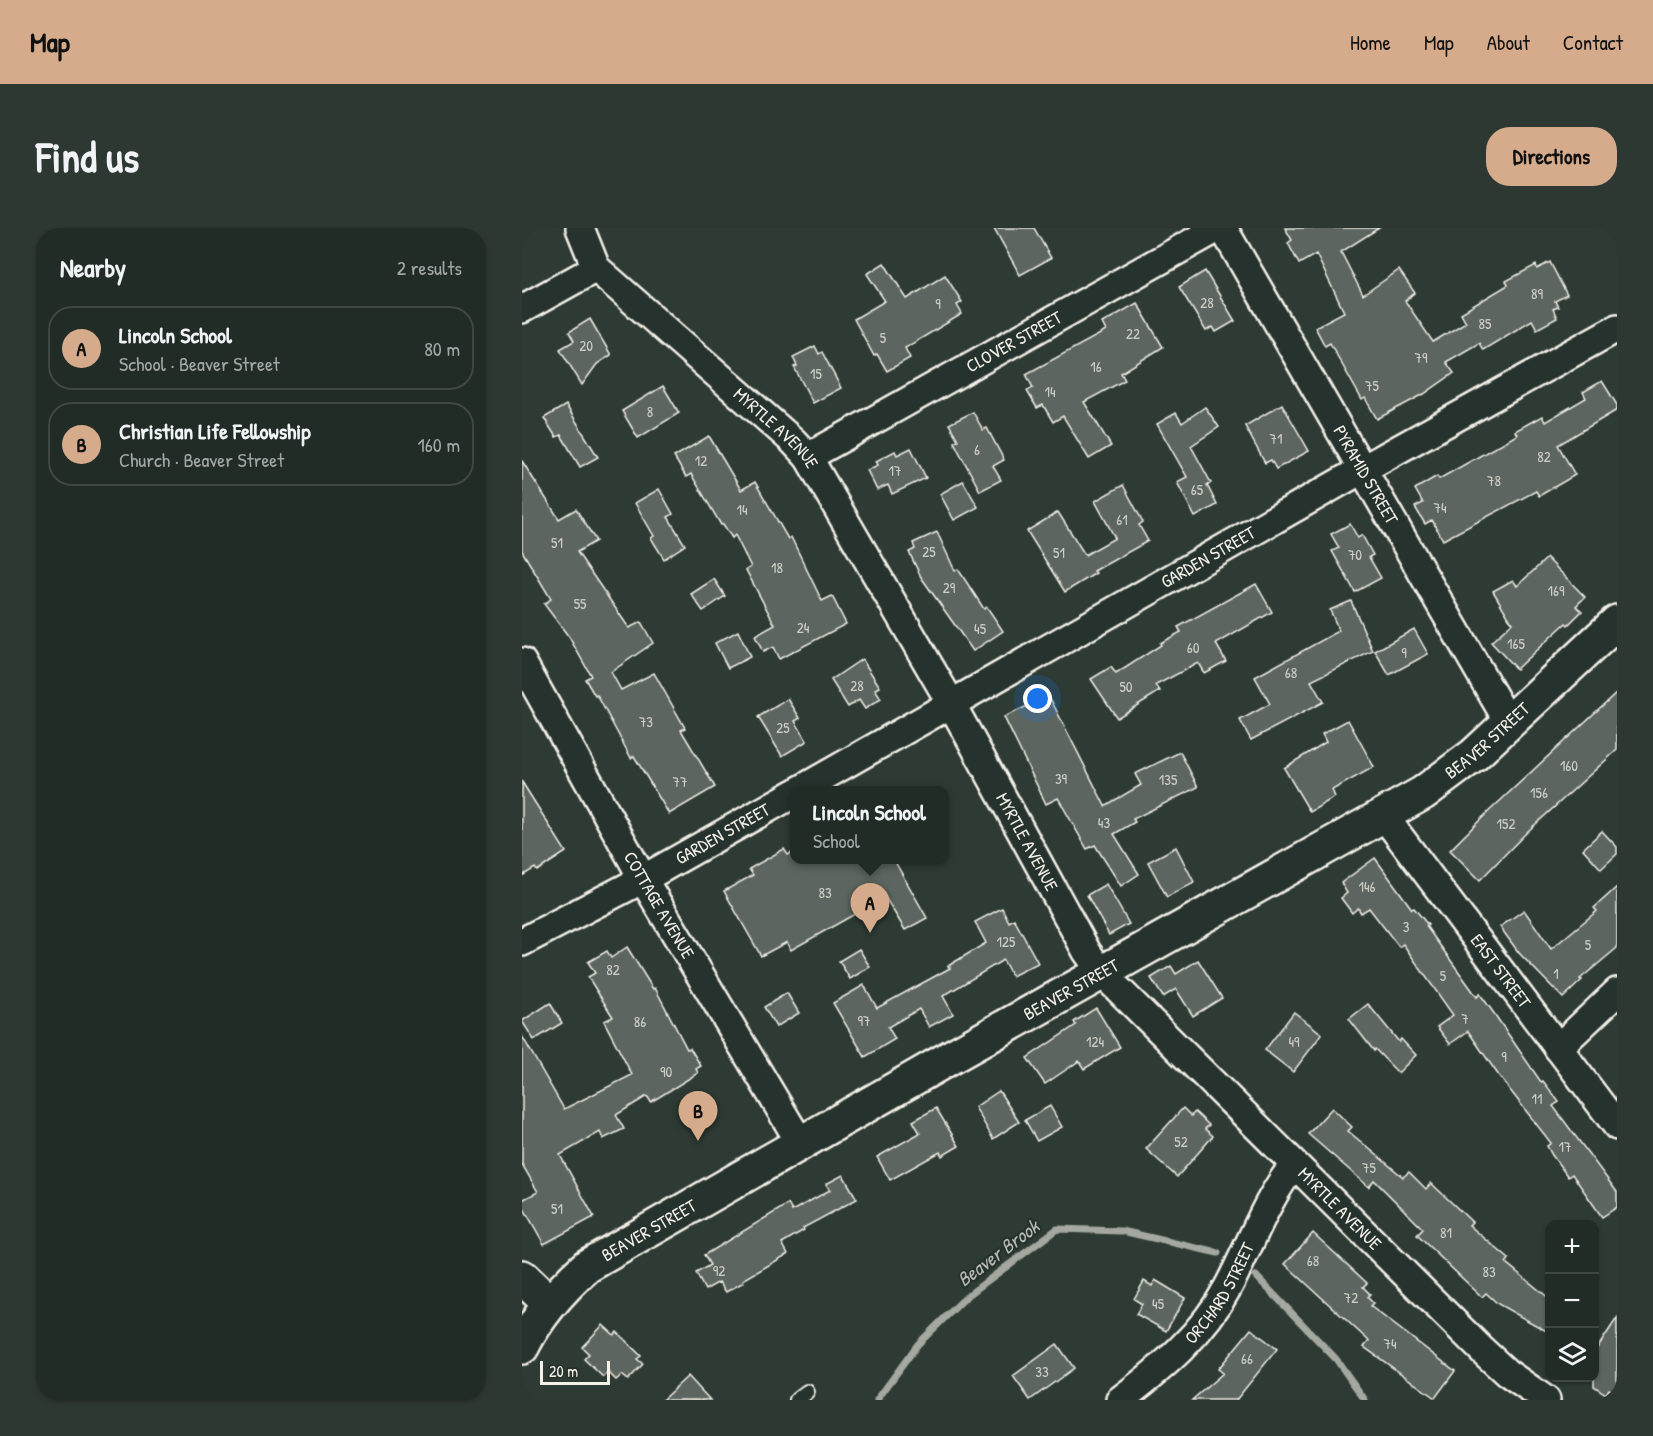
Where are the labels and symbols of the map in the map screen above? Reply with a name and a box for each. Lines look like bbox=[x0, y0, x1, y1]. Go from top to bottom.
house number: 89 bbox=[1531, 283, 1543, 304]
house number: 28 bbox=[1200, 292, 1214, 313]
house number: 9 bbox=[935, 293, 941, 314]
street label: CLOVER STREET bbox=[961, 304, 1067, 378]
house number: 85 bbox=[1479, 313, 1492, 334]
house number: 22 bbox=[1126, 323, 1140, 344]
house number: 5 bbox=[880, 327, 887, 348]
house number: 20 bbox=[579, 335, 593, 356]
house number: 79 bbox=[1415, 347, 1428, 368]
house number: 16 bbox=[1090, 356, 1102, 377]
house number: 15 bbox=[810, 363, 823, 384]
house number: 75 bbox=[1365, 375, 1380, 396]
street label: MYRTLE AVENUE bbox=[728, 381, 825, 473]
house number: 14 bbox=[1044, 381, 1056, 402]
house number: 8 bbox=[647, 401, 653, 422]
street label: PYRAMID STREET bbox=[1328, 420, 1405, 529]
house number: 71 bbox=[1270, 428, 1282, 449]
house number: 6 bbox=[974, 439, 980, 460]
house number: 82 bbox=[1537, 446, 1551, 467]
house number: 12 bbox=[695, 450, 707, 471]
house number: 17 bbox=[889, 460, 901, 481]
house number: 78 bbox=[1487, 470, 1501, 491]
house number: 65 bbox=[1191, 479, 1204, 500]
house number: 74 bbox=[1433, 497, 1447, 518]
house number: 14 bbox=[736, 499, 748, 520]
house number: 61 bbox=[1116, 509, 1128, 530]
street label: GARDEN STREET bbox=[1156, 520, 1260, 594]
house number: 51 bbox=[551, 532, 563, 553]
house number: 25 bbox=[922, 541, 936, 562]
house number: 51 bbox=[1053, 542, 1065, 563]
house number: 70 bbox=[1348, 544, 1362, 565]
house number: 18 bbox=[771, 557, 783, 578]
house number: 29 bbox=[943, 577, 956, 598]
house number: 169 bbox=[1548, 580, 1565, 601]
house number: 55 bbox=[574, 593, 587, 614]
house number: 24 bbox=[797, 617, 810, 638]
house number: 45 bbox=[974, 618, 987, 639]
house number: 165 bbox=[1507, 633, 1526, 654]
house number: 60 bbox=[1187, 637, 1200, 658]
house number: 9 bbox=[1401, 642, 1407, 663]
house number: 68 bbox=[1285, 662, 1297, 683]
house number: 28 bbox=[850, 675, 864, 696]
house number: 50 bbox=[1119, 676, 1133, 697]
your location bbox=[1023, 684, 1052, 713]
street label: BEAVER STREET bbox=[1439, 696, 1535, 785]
house number: 73 bbox=[639, 711, 653, 732]
house number: 25 bbox=[776, 717, 790, 738]
house number: 160 bbox=[1560, 755, 1578, 776]
house number: 39 bbox=[1055, 768, 1068, 789]
house number: 135 bbox=[1159, 769, 1178, 790]
house number: 77 bbox=[673, 771, 687, 792]
house number: 156 bbox=[1530, 782, 1548, 803]
street label: MYRTLE AVENUE bbox=[990, 788, 1064, 895]
street label: GARDEN STREET bbox=[671, 796, 775, 870]
house number: 43 bbox=[1098, 812, 1110, 833]
house number: 152 bbox=[1497, 813, 1515, 834]
street label: COTTAGE AVENUE bbox=[618, 847, 701, 963]
house number: 146 bbox=[1358, 876, 1376, 897]
house number: 83 bbox=[818, 882, 832, 903]
pin: A bbox=[850, 884, 890, 933]
house number: 3 bbox=[1403, 916, 1410, 937]
street label: EAST STREET bbox=[1465, 929, 1537, 1013]
house number: 125 bbox=[997, 931, 1016, 952]
house number: 5 bbox=[1585, 934, 1592, 955]
street label: BEAVER STREET bbox=[1019, 952, 1124, 1026]
house number: 82 bbox=[606, 959, 620, 980]
house number: 1 bbox=[1553, 963, 1559, 984]
house number: 5 bbox=[1440, 965, 1447, 986]
house number: 7 bbox=[1461, 1008, 1469, 1029]
house number: 97 bbox=[858, 1010, 870, 1031]
house number: 86 bbox=[634, 1011, 646, 1032]
house number: 124 bbox=[1086, 1031, 1104, 1052]
house number: 49 bbox=[1288, 1031, 1300, 1052]
house number: 9 bbox=[1501, 1046, 1507, 1067]
house number: 90 bbox=[660, 1061, 672, 1082]
house number: 11 bbox=[1532, 1088, 1542, 1109]
pin: B bbox=[678, 1092, 717, 1141]
house number: 52 bbox=[1174, 1131, 1188, 1152]
house number: 17 bbox=[1559, 1136, 1571, 1157]
house number: 75 bbox=[1362, 1157, 1377, 1178]
street label: MYRTLE AVENUE bbox=[1293, 1161, 1387, 1255]
street label: BEAVER STREET bbox=[597, 1193, 701, 1267]
house number: 51 bbox=[551, 1198, 563, 1219]
water label: Beaver Brook bbox=[951, 1212, 1046, 1292]
house number: 81 bbox=[1440, 1222, 1452, 1243]
street label: ORCHARD STREET bbox=[1179, 1238, 1260, 1349]
house number: 68 bbox=[1307, 1250, 1319, 1271]
house number: 92 bbox=[713, 1260, 725, 1281]
house number: 83 bbox=[1482, 1261, 1496, 1282]
house number: 72 bbox=[1344, 1287, 1358, 1308]
house number: 45 bbox=[1152, 1293, 1165, 1314]
house number: 74 bbox=[1383, 1333, 1397, 1354]
house number: 66 bbox=[1241, 1348, 1253, 1369]
scale bar bbox=[540, 1358, 610, 1386]
house number: 33 bbox=[1035, 1361, 1049, 1382]

